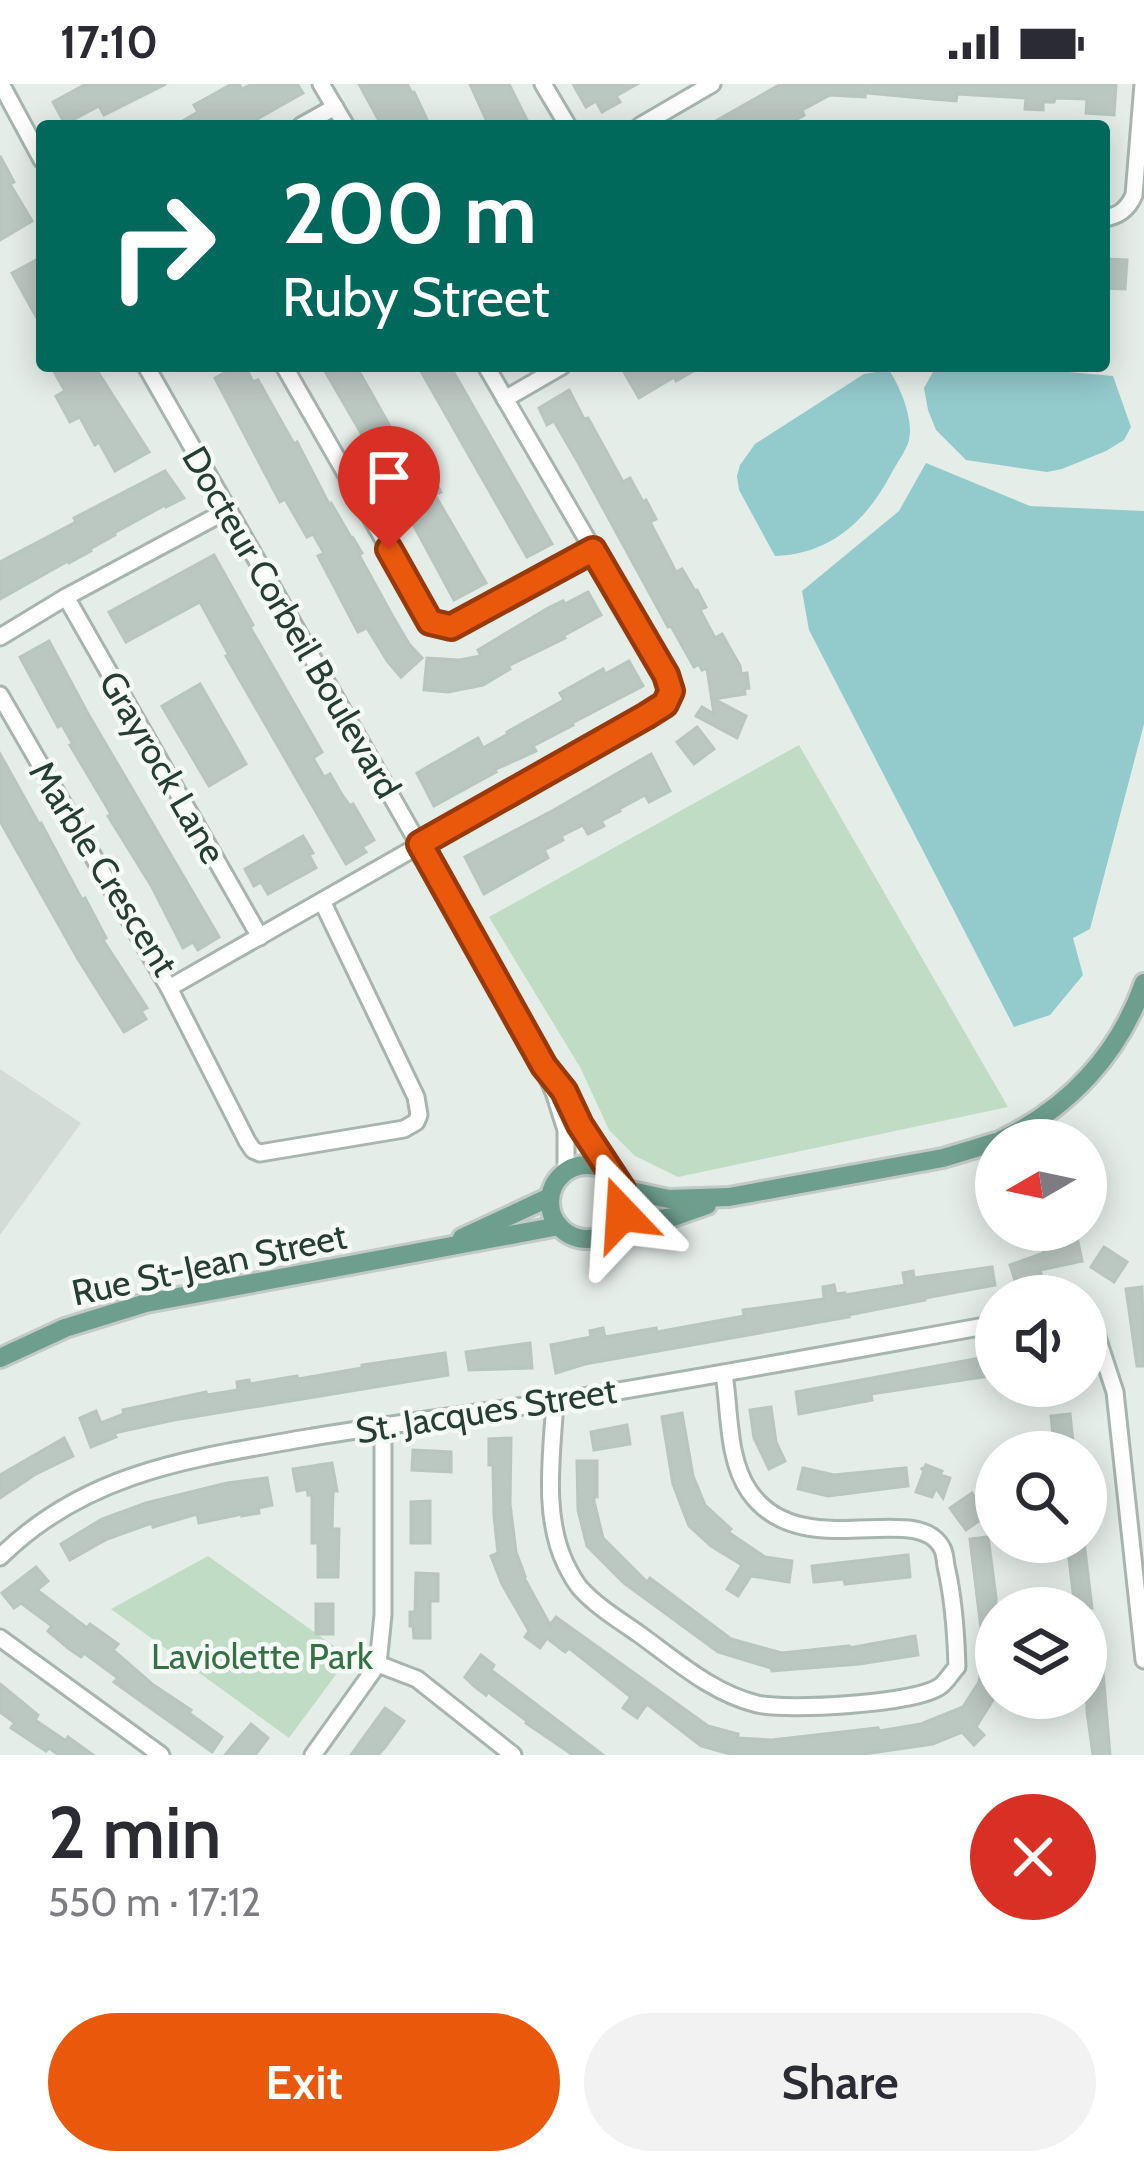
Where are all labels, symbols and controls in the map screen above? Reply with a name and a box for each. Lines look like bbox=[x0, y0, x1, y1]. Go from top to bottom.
text: 17:10 bbox=[60, 15, 158, 69]
text: 200 m bbox=[282, 162, 537, 264]
icon: right bbox=[84, 168, 240, 324]
text: Ruby Street bbox=[282, 264, 550, 330]
pin bbox=[338, 426, 440, 549]
street label: Docteur Corbeil Boulevard bbox=[173, 438, 411, 806]
icon: arrive bbox=[356, 444, 422, 510]
street label: Grayrock Lane bbox=[90, 663, 236, 871]
street label: Marble Crescent bbox=[20, 752, 188, 984]
north arrow bbox=[975, 1119, 1107, 1251]
map controls bbox=[975, 1119, 1107, 1719]
position arrow bbox=[559, 1151, 685, 1277]
street label: Rue St-Jean Street bbox=[68, 1213, 350, 1315]
button: sound bbox=[975, 1275, 1107, 1407]
street label: St. Jacques Street bbox=[353, 1368, 619, 1452]
button: search bbox=[975, 1431, 1107, 1563]
button: layers bbox=[975, 1587, 1107, 1719]
park label: Laviolette Park bbox=[151, 1634, 374, 1678]
text: 2 min bbox=[48, 1789, 221, 1876]
button: close bbox=[970, 1794, 1096, 1920]
text: 550 m · 17:12 bbox=[48, 1878, 261, 1926]
button: Exit bbox=[48, 2013, 560, 2151]
button: Share bbox=[584, 2013, 1096, 2151]

